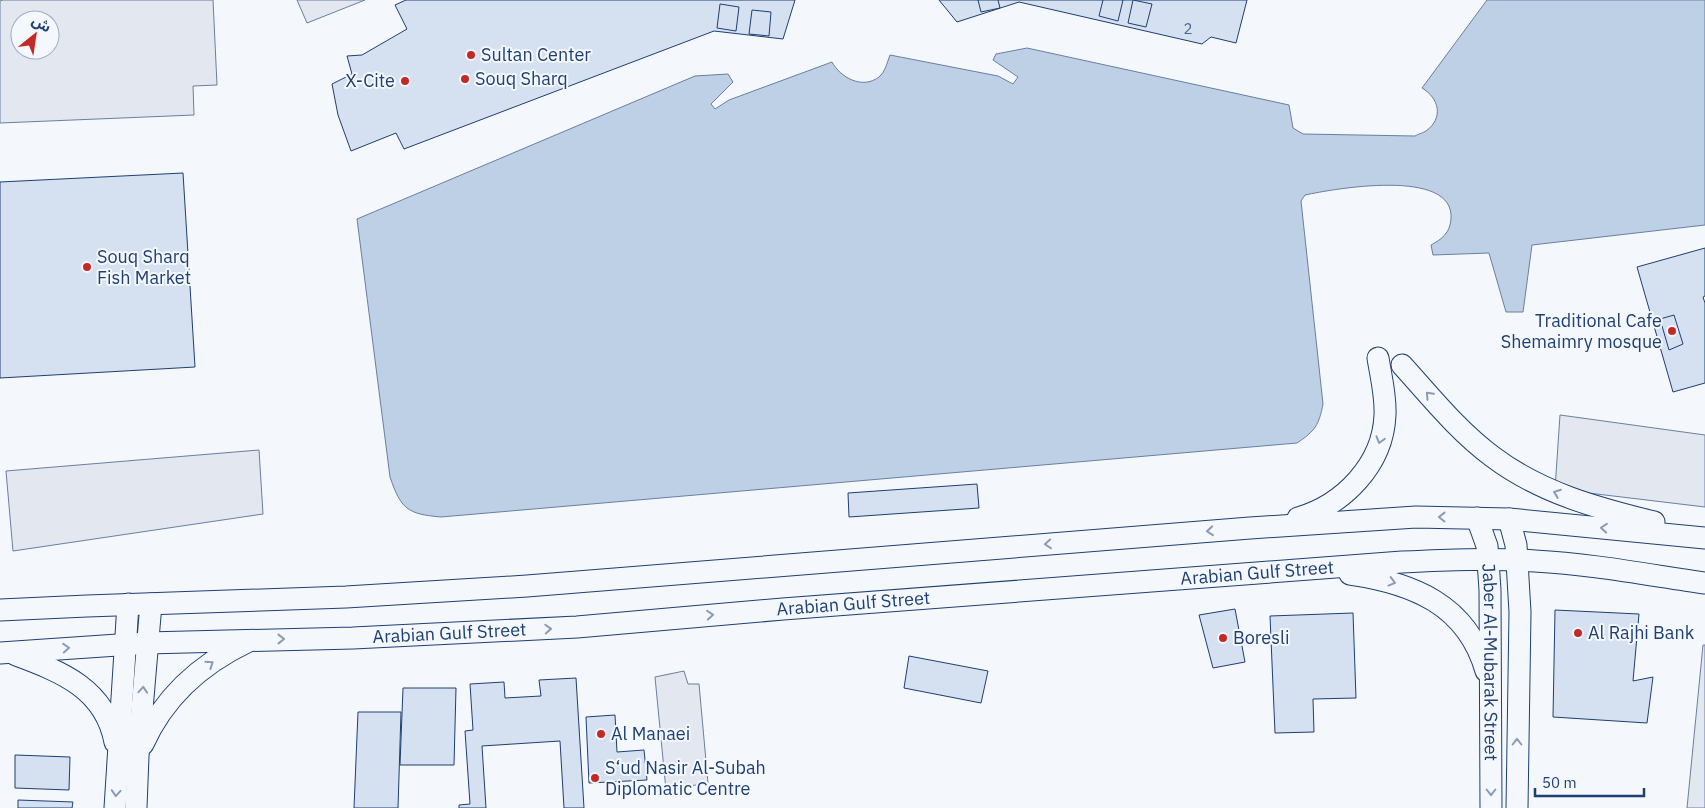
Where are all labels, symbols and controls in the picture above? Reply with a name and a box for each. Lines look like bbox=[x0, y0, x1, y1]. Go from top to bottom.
north arrow bbox=[10, 10, 60, 60]
text: ش bbox=[29, 11, 54, 36]
house number: 2 bbox=[1183, 19, 1193, 38]
place label: Sultan Center bbox=[481, 43, 591, 66]
marker: Sultan Center bbox=[465, 49, 477, 61]
place label: Souq Sharq bbox=[475, 67, 568, 90]
place label: X-Cite bbox=[345, 69, 395, 92]
marker: Souq Sharq bbox=[459, 73, 471, 85]
marker: X-Cite bbox=[399, 75, 411, 87]
place label: Souq Sharq Fish Market bbox=[97, 245, 191, 289]
marker: Souq Sharq Fish Market bbox=[81, 261, 93, 273]
place label: Traditional Cafe Shemaimry mosque bbox=[1501, 309, 1662, 353]
marker: Traditional Cafe Shemaimry mosque bbox=[1666, 325, 1678, 337]
one-way arrow bbox=[1426, 392, 1435, 401]
one-way arrow bbox=[1375, 436, 1386, 445]
one-way arrow bbox=[1553, 489, 1562, 500]
one-way arrow bbox=[1438, 512, 1446, 522]
one-way arrow bbox=[1600, 523, 1608, 534]
one-way arrow bbox=[1206, 526, 1214, 537]
one-way arrow bbox=[1044, 538, 1052, 549]
street label: Arabian Gulf Street bbox=[1180, 555, 1335, 590]
street label: Jaber Al-Mubarak Street bbox=[1477, 563, 1503, 761]
one-way arrow bbox=[1388, 577, 1396, 587]
street label: Arabian Gulf Street bbox=[776, 586, 931, 621]
one-way arrow bbox=[706, 610, 714, 621]
street label: Arabian Gulf Street bbox=[372, 618, 527, 648]
place label: Al Rajhi Bank bbox=[1588, 621, 1695, 644]
one-way arrow bbox=[544, 623, 552, 634]
place label: Boresli bbox=[1233, 626, 1289, 649]
marker: Al Rajhi Bank bbox=[1572, 627, 1584, 639]
marker: Boresli bbox=[1217, 632, 1229, 644]
one-way arrow bbox=[278, 634, 285, 644]
one-way arrow bbox=[62, 643, 70, 654]
one-way arrow bbox=[204, 661, 213, 670]
one-way arrow bbox=[138, 685, 149, 693]
place label: Al Manaei bbox=[611, 722, 690, 745]
marker: Al Manaei bbox=[595, 728, 607, 740]
one-way arrow bbox=[1512, 738, 1522, 746]
place label: S‘ud Nasir Al-Subah Diplomatic Centre bbox=[605, 756, 766, 800]
scale bar bbox=[1535, 766, 1644, 798]
marker: S‘ud Nasir Al-Subah Diplomatic Centre bbox=[589, 772, 601, 784]
text: 50 m bbox=[1542, 773, 1577, 792]
one-way arrow bbox=[1486, 788, 1496, 796]
one-way arrow bbox=[110, 789, 121, 797]

